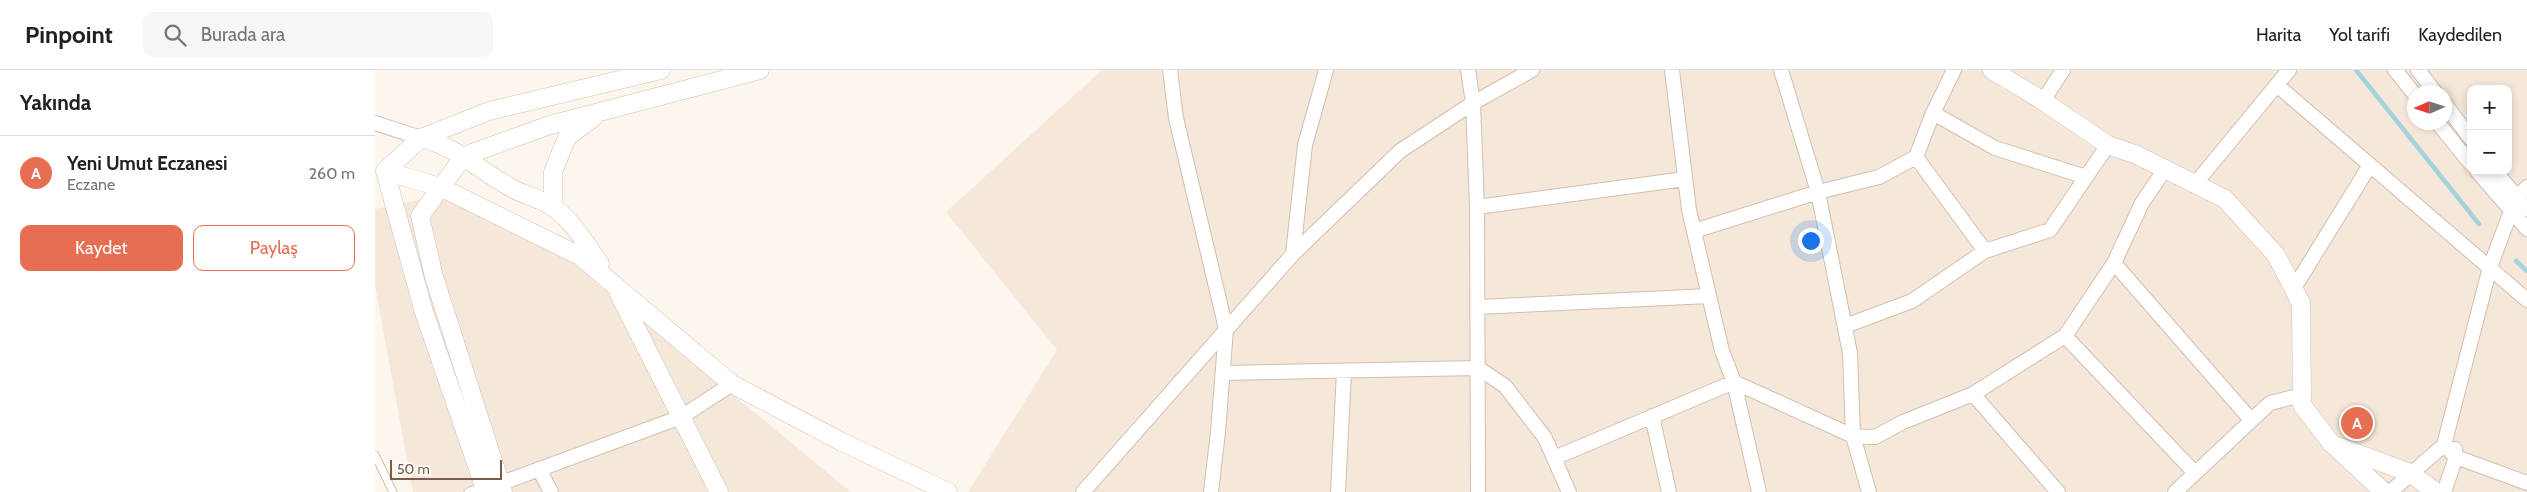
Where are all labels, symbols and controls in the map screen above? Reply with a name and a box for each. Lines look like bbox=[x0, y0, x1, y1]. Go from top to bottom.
search box bbox=[143, 12, 493, 57]
text: Pinpoint bbox=[25, 20, 113, 49]
icon: search bbox=[161, 21, 189, 49]
text: Burada ara bbox=[201, 23, 285, 46]
text: Harita bbox=[2256, 24, 2301, 46]
text: Yol tarifi bbox=[2329, 24, 2390, 46]
text: Kaydedilen bbox=[2418, 24, 2502, 46]
north arrow bbox=[2407, 85, 2452, 130]
map controls bbox=[2467, 85, 2512, 175]
button: + bbox=[2467, 85, 2512, 130]
text: Yakında bbox=[20, 90, 91, 115]
button: − bbox=[2467, 130, 2512, 175]
text: Yeni Umut Eczanesi bbox=[67, 152, 228, 175]
text: A bbox=[31, 164, 41, 183]
text: 260 m bbox=[309, 164, 355, 183]
text: Eczane bbox=[67, 175, 115, 194]
button: Kaydet bbox=[20, 225, 183, 271]
button: Paylaş bbox=[193, 225, 355, 271]
your location bbox=[1798, 228, 1824, 254]
pin: A bbox=[2341, 404, 2373, 442]
scale bar bbox=[390, 457, 503, 480]
text: 50 m bbox=[397, 460, 430, 478]

